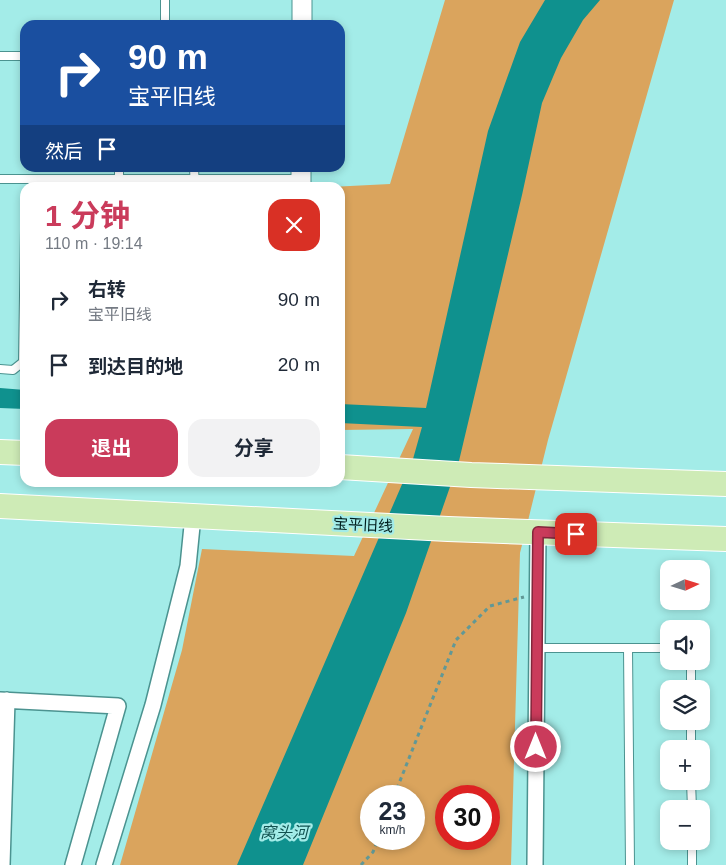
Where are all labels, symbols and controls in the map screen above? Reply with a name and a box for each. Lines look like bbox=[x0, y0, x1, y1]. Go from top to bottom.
text: 90 m bbox=[128, 37, 208, 76]
icon: right bbox=[45, 40, 110, 105]
text: 宝平旧线 bbox=[128, 84, 216, 109]
icon: arrive bbox=[93, 135, 121, 163]
text: 然后 bbox=[45, 141, 83, 162]
text: 1 分钟 bbox=[45, 199, 130, 232]
button: close bbox=[268, 199, 320, 251]
text: 110 m · 19:14 bbox=[45, 235, 143, 252]
text: 右转 bbox=[88, 279, 126, 300]
icon: right bbox=[45, 286, 73, 314]
text: 90 m bbox=[278, 289, 320, 310]
text: 宝平旧线 bbox=[88, 306, 152, 323]
icon: arrive bbox=[45, 351, 73, 379]
text: 20 m bbox=[278, 354, 320, 375]
text: 到达目的地 bbox=[88, 356, 183, 377]
button: 退出 bbox=[45, 419, 178, 477]
button: 分享 bbox=[188, 419, 320, 477]
pin bbox=[555, 513, 597, 555]
street label: 宝平旧线 bbox=[333, 514, 393, 535]
icon: arrive bbox=[562, 520, 590, 548]
north arrow bbox=[660, 560, 710, 610]
map controls bbox=[660, 560, 710, 850]
button: sound bbox=[660, 620, 710, 670]
button: layers bbox=[660, 680, 710, 730]
position arrow bbox=[509, 720, 561, 772]
button: + bbox=[660, 740, 710, 790]
speed limit sign: 30 bbox=[435, 785, 500, 850]
text: 23 bbox=[379, 797, 406, 825]
button: − bbox=[660, 800, 710, 850]
text: km/h bbox=[379, 823, 406, 837]
water label: 窝头河 bbox=[260, 824, 311, 841]

